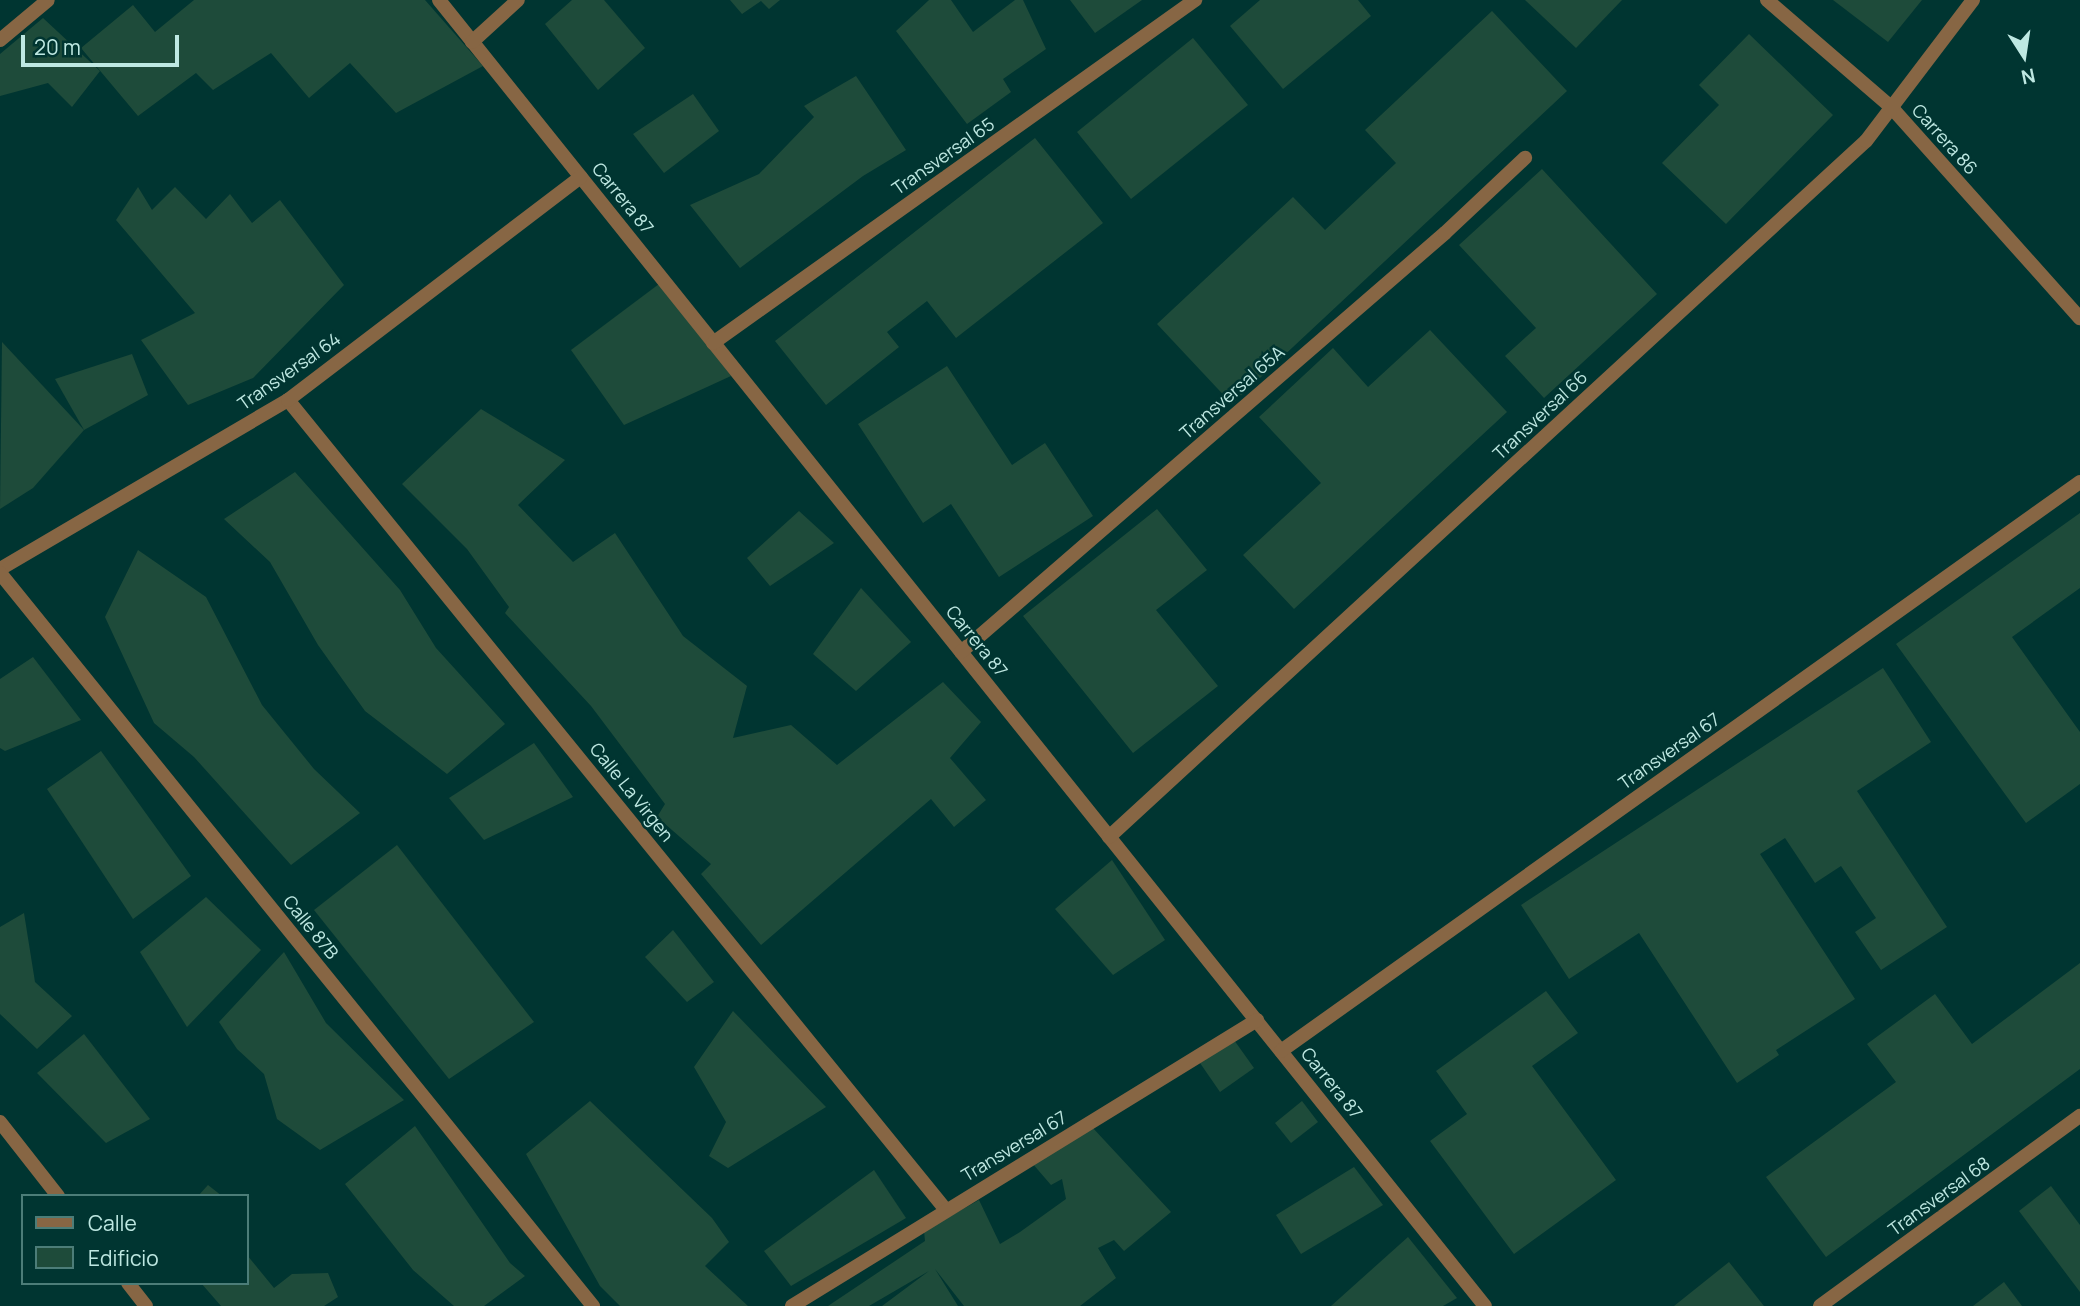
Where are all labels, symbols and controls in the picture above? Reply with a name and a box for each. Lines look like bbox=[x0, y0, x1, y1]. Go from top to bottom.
scale bar bbox=[24, 21, 182, 65]
north arrow bbox=[1989, 21, 2059, 91]
text: 20 m bbox=[34, 33, 81, 61]
text: N bbox=[2019, 62, 2038, 91]
street label: Carrera 86 bbox=[1908, 99, 1982, 179]
street label: Transversal 65 bbox=[888, 113, 998, 199]
street label: Carrera 87 bbox=[588, 158, 658, 238]
street label: Transversal 64 bbox=[234, 328, 344, 414]
street label: Transversal 65A bbox=[1175, 341, 1289, 443]
street label: Transversal 66 bbox=[1488, 366, 1592, 464]
street label: Carrera 87 bbox=[942, 601, 1012, 681]
street label: Transversal 67 bbox=[1614, 708, 1724, 794]
street label: Calle La Virgen bbox=[586, 738, 678, 846]
street label: Calle 87B bbox=[279, 891, 343, 963]
street label: Carrera 87 bbox=[1297, 1043, 1367, 1123]
street label: Transversal 67 bbox=[958, 1106, 1070, 1186]
street label: Transversal 68 bbox=[1884, 1152, 1994, 1240]
legend bbox=[21, 1194, 248, 1285]
text: Calle bbox=[88, 1209, 137, 1237]
text: Edificio bbox=[88, 1244, 159, 1272]

